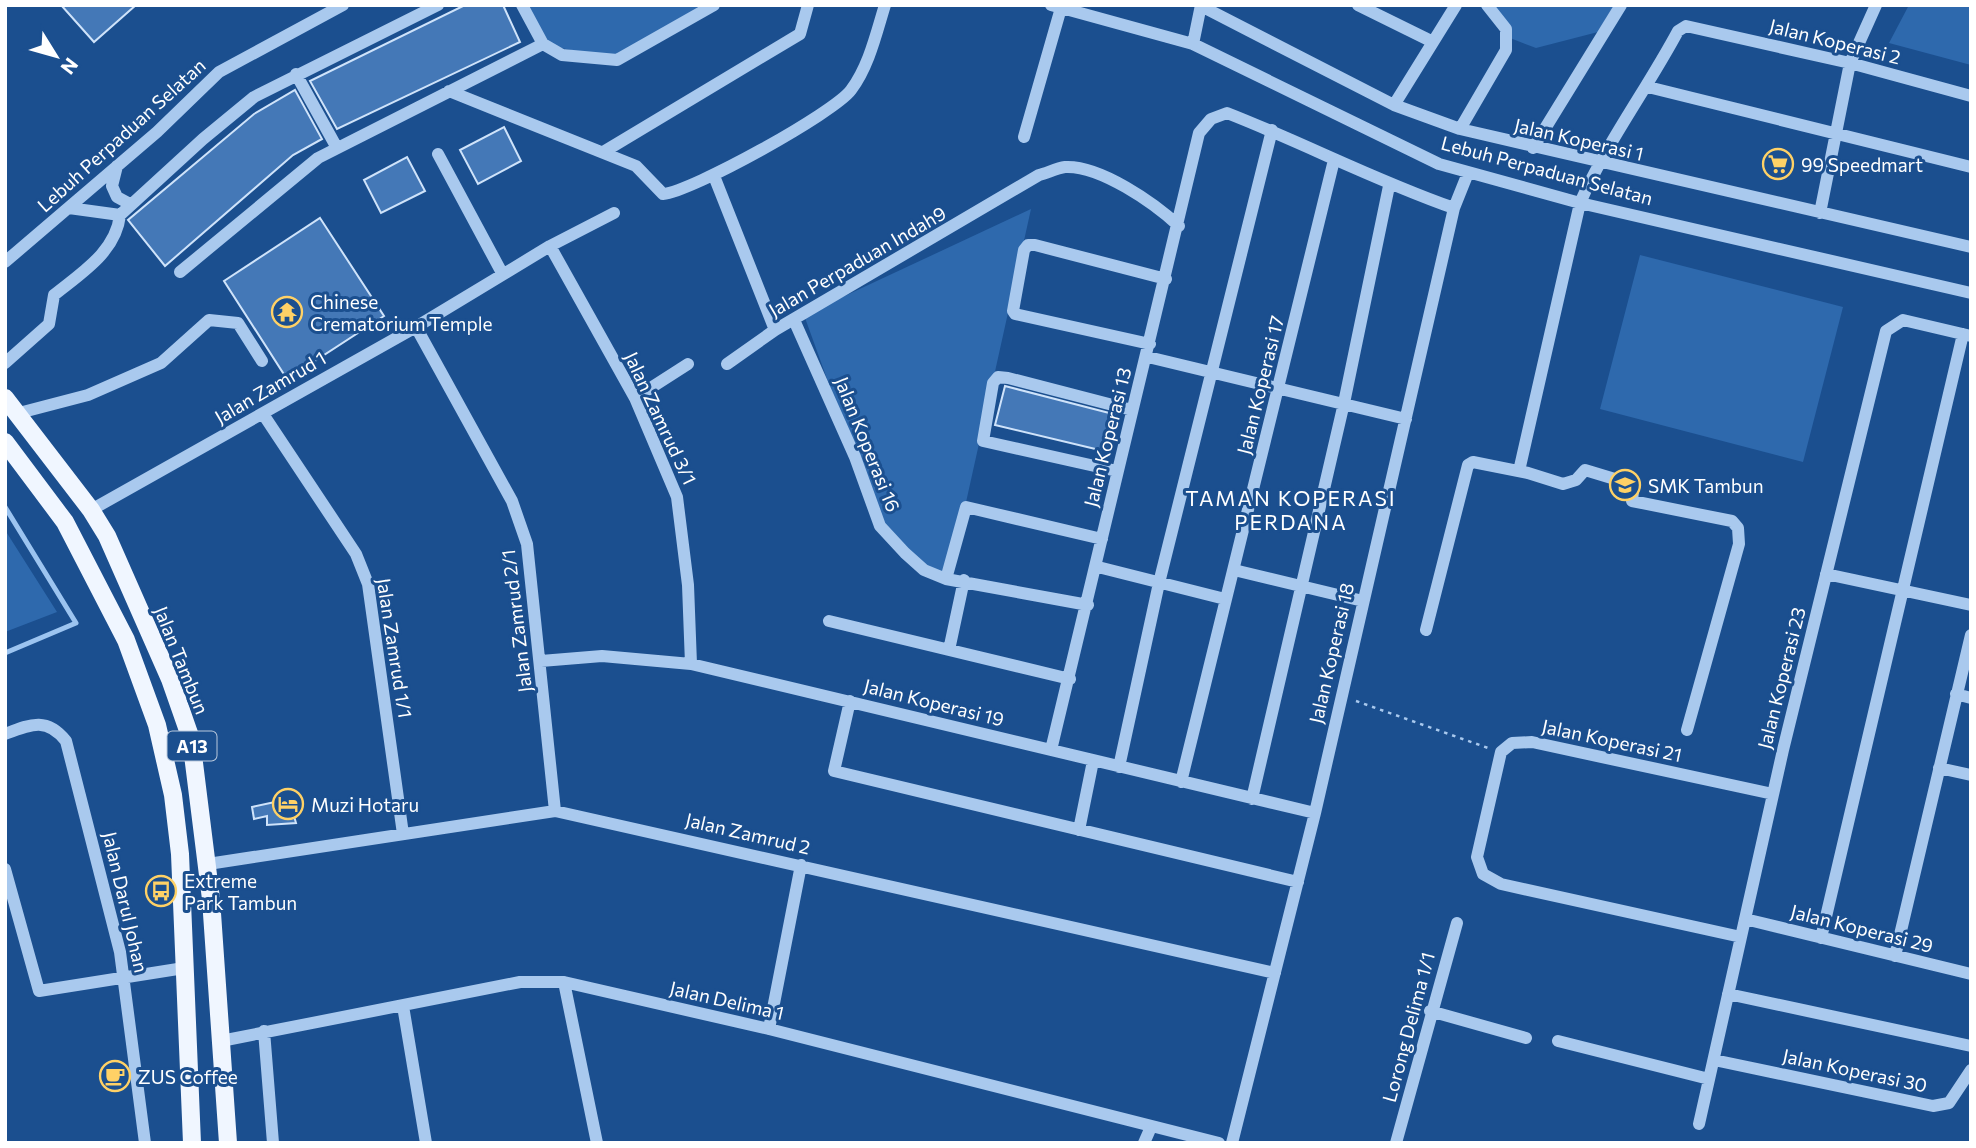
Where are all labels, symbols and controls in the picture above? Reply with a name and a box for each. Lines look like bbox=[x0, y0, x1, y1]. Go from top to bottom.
street label: Jalan Koperasi 2 bbox=[1767, 14, 1903, 68]
north arrow bbox=[21, 21, 91, 91]
street label: Lebuh Perpaduan Selatan bbox=[32, 53, 210, 217]
text: N bbox=[56, 54, 83, 79]
street label: Jalan Koperasi 1 bbox=[1512, 113, 1646, 165]
street label: Lebuh Perpaduan Selatan bbox=[1439, 131, 1655, 209]
supermarket icon: 99 Speedmart bbox=[1761, 147, 1795, 181]
place label: 99 Speedmart bbox=[1801, 153, 1923, 176]
street label: Jalan Perpaduan Indah9 bbox=[764, 201, 950, 321]
place label: Chinese Crematorium Temple bbox=[310, 290, 493, 335]
temple icon: Chinese Crematorium Temple bbox=[270, 295, 304, 329]
street label: Jalan Koperasi 17 bbox=[1232, 313, 1288, 457]
street label: Jalan Zamrud 1 bbox=[210, 346, 330, 428]
street label: Jalan Zamrud 3/1 bbox=[620, 348, 702, 488]
street label: Jalan Koperasi 13 bbox=[1079, 365, 1135, 509]
street label: Jalan Koperasi 16 bbox=[830, 373, 906, 515]
school or university icon: SMK Tambun bbox=[1608, 468, 1642, 502]
place label: SMK Tambun bbox=[1648, 474, 1764, 497]
district label: TAMAN KOPERASI PERDANA bbox=[1185, 485, 1397, 534]
street label: Jalan Zamrud 2/1 bbox=[496, 548, 536, 694]
street label: Jalan Zamrud 1/1 bbox=[373, 576, 417, 720]
street label: Jalan Koperasi 18 bbox=[1304, 580, 1358, 726]
street label: Jalan Tambun bbox=[150, 603, 214, 717]
street label: Jalan Koperasi 23 bbox=[1752, 605, 1810, 751]
street label: Jalan Koperasi 19 bbox=[862, 673, 1006, 731]
street label: Jalan Koperasi 21 bbox=[1540, 714, 1684, 766]
road number: A13 bbox=[168, 732, 216, 760]
hotel icon: Muzi Hotaru bbox=[271, 787, 305, 821]
place label: Muzi Hotaru bbox=[311, 793, 419, 816]
street label: Jalan Zamrud 2 bbox=[683, 807, 813, 859]
street label: Jalan Darul Johan bbox=[99, 829, 153, 975]
place label: Extreme Park Tambun bbox=[184, 869, 297, 914]
bus stop icon: Extreme Park Tambun bbox=[144, 874, 178, 908]
street label: Jalan Koperasi 29 bbox=[1788, 899, 1936, 957]
street label: Lorong Delima 1/1 bbox=[1377, 950, 1439, 1104]
street label: Jalan Delima 1 bbox=[668, 976, 786, 1024]
street label: Jalan Koperasi 30 bbox=[1781, 1043, 1929, 1097]
cafe icon: ZUS Coffee bbox=[98, 1059, 132, 1093]
place label: ZUS Coffee bbox=[138, 1065, 238, 1088]

